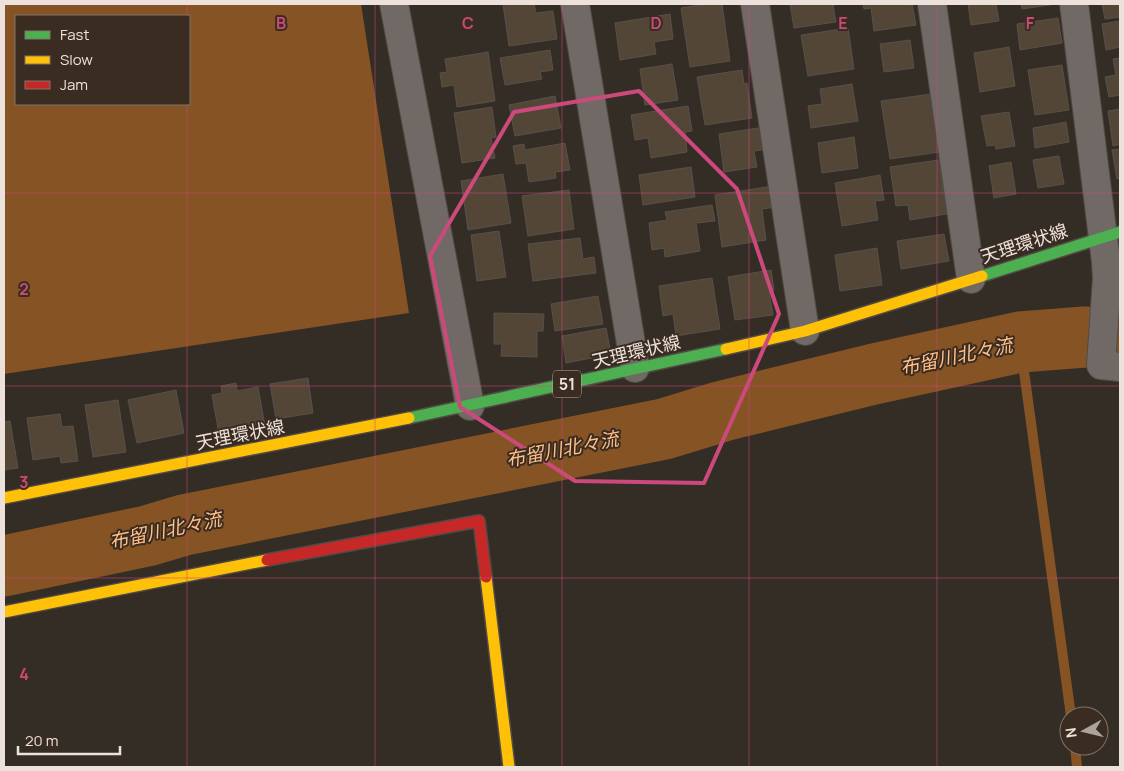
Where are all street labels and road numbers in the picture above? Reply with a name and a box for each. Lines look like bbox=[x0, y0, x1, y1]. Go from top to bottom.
street label: 天理環状線 bbox=[977, 218, 1071, 268]
street label: 天理環状線 bbox=[589, 329, 683, 373]
road number: 51 bbox=[553, 370, 581, 398]
street label: 天理環状線 bbox=[194, 414, 286, 454]

